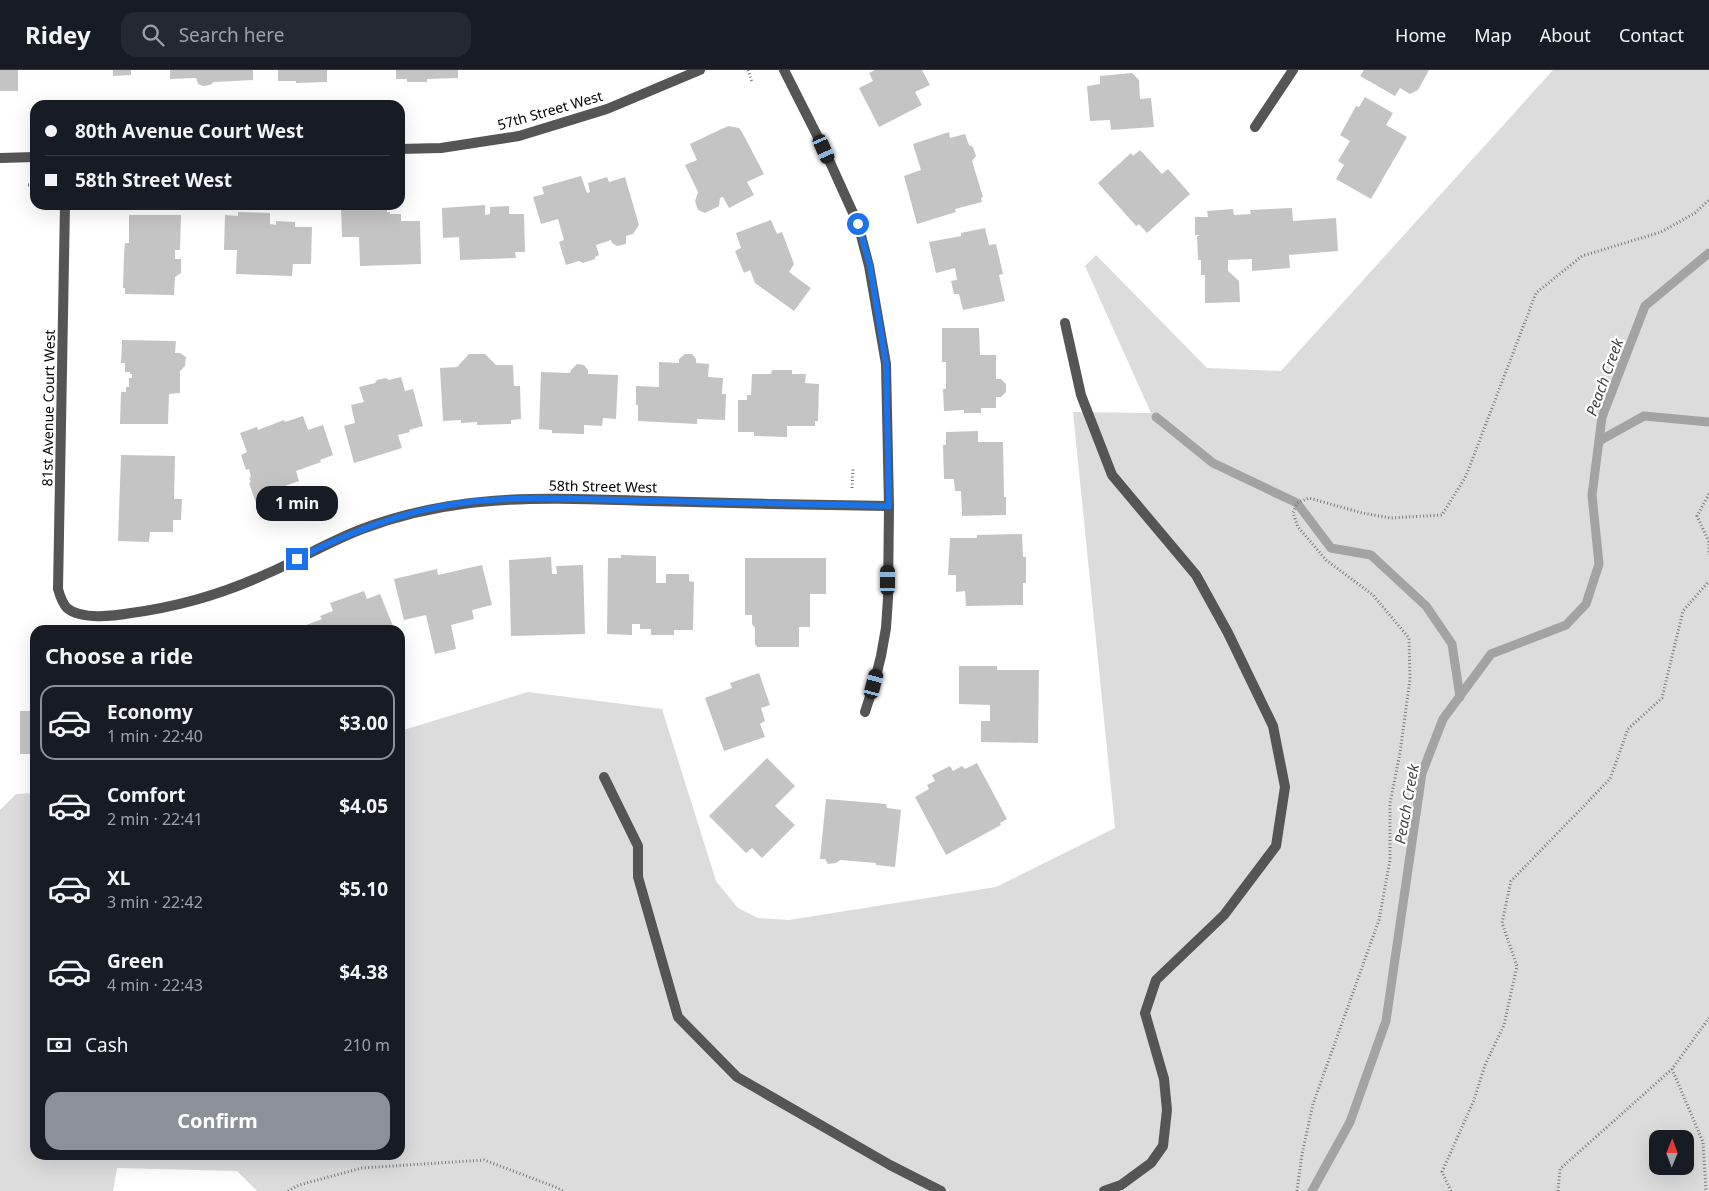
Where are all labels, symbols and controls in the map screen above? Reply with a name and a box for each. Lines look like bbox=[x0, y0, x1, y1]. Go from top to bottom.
search box bbox=[121, 12, 471, 57]
text: Ridey bbox=[25, 18, 91, 51]
icon: search bbox=[139, 21, 167, 49]
text: Search here bbox=[179, 22, 284, 48]
text: Home bbox=[1395, 23, 1446, 47]
text: Map bbox=[1474, 23, 1512, 47]
text: About bbox=[1540, 23, 1591, 47]
text: Contact bbox=[1619, 23, 1684, 47]
street label: 57th Street West bbox=[495, 86, 605, 134]
text: 80th Avenue Court West bbox=[75, 118, 304, 144]
car bbox=[811, 132, 836, 166]
text: 58th Street West bbox=[75, 167, 232, 193]
route start bbox=[847, 213, 869, 235]
street label: 81st Avenue Court West bbox=[37, 329, 59, 487]
water label: Peach Creek bbox=[1581, 335, 1627, 418]
street label: 58th Street West bbox=[549, 476, 657, 496]
callout: 1 min bbox=[256, 486, 338, 522]
text: 1 min bbox=[275, 492, 319, 514]
route end bbox=[286, 548, 308, 570]
car bbox=[880, 565, 895, 595]
text: Choose a ride bbox=[45, 640, 193, 670]
car bbox=[862, 668, 885, 700]
text: Economy bbox=[107, 699, 193, 725]
icon: car bbox=[47, 700, 92, 745]
text: $3.00 bbox=[339, 710, 388, 736]
text: 1 min · 22:40 bbox=[107, 725, 203, 747]
water label: Peach Creek bbox=[1389, 762, 1423, 846]
text: Comfort bbox=[107, 782, 186, 808]
icon: car bbox=[47, 783, 92, 828]
text: $4.05 bbox=[339, 793, 388, 819]
text: 2 min · 22:41 bbox=[107, 808, 203, 830]
text: XL bbox=[107, 865, 130, 891]
icon: car bbox=[47, 866, 92, 911]
text: $5.10 bbox=[339, 876, 388, 902]
text: 3 min · 22:42 bbox=[107, 891, 203, 913]
text: Green bbox=[107, 948, 164, 974]
icon: car bbox=[47, 949, 92, 994]
text: $4.38 bbox=[339, 959, 388, 985]
text: 4 min · 22:43 bbox=[107, 974, 203, 996]
icon: cash bbox=[45, 1031, 73, 1059]
text: Cash bbox=[85, 1032, 129, 1058]
text: 210 m bbox=[343, 1034, 390, 1056]
button: Confirm bbox=[45, 1092, 390, 1150]
north arrow bbox=[1649, 1130, 1694, 1175]
map controls bbox=[1649, 1130, 1694, 1175]

